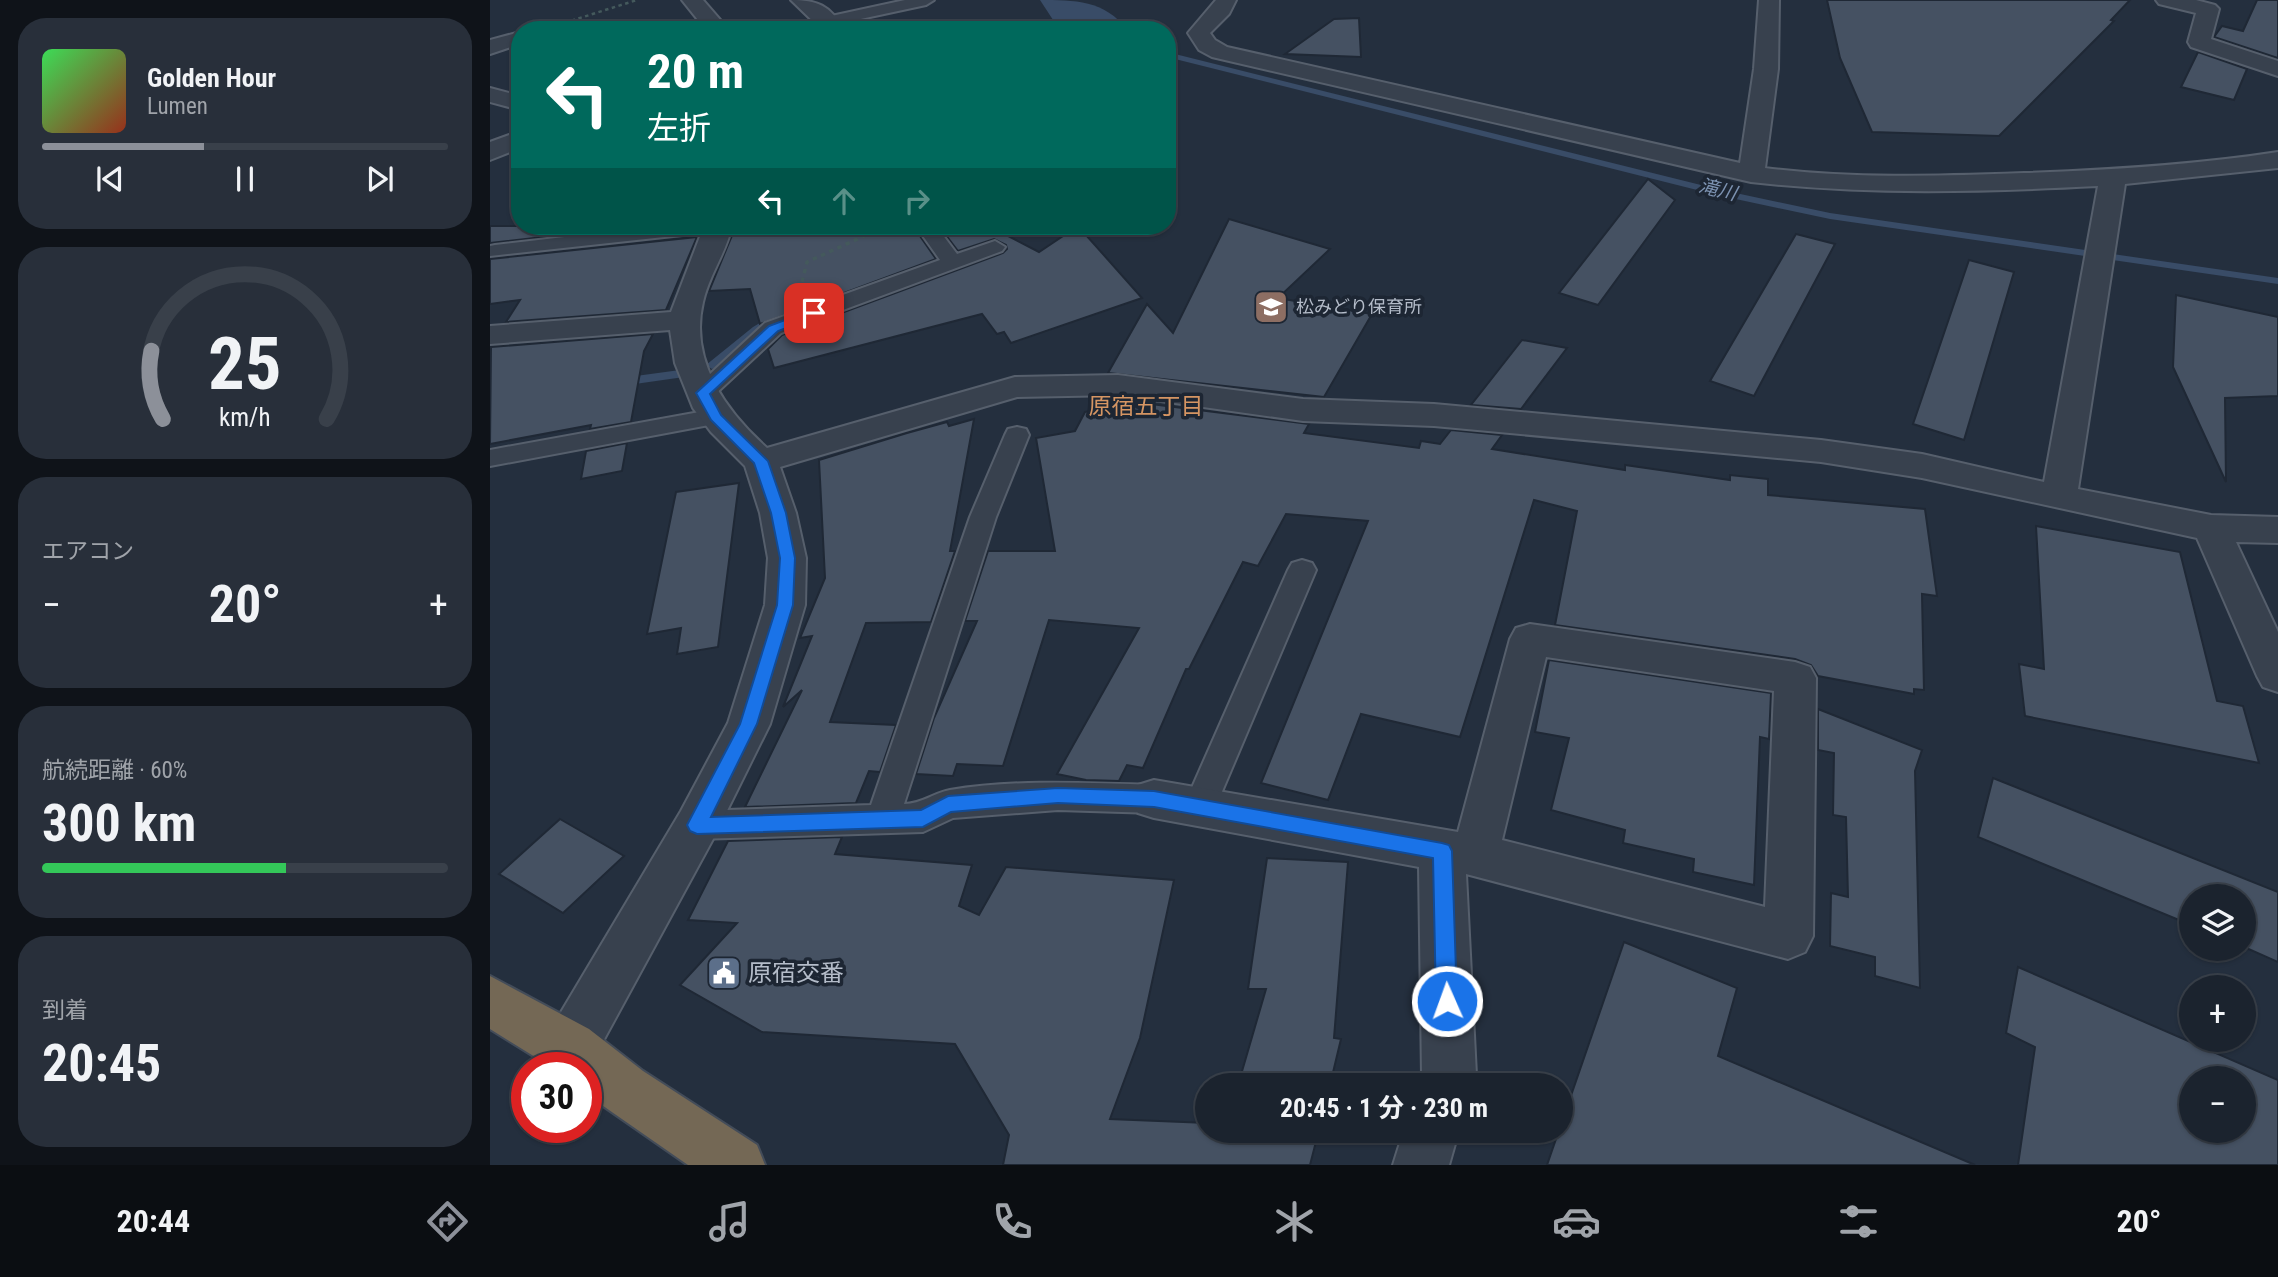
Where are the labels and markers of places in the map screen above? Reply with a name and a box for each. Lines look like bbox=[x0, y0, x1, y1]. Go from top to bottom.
pin bbox=[784, 283, 844, 343]
school or university icon: 松みどり保育所 bbox=[1252, 288, 1290, 326]
place label: 松みどり保育所 bbox=[1296, 296, 1422, 317]
public building icon: 原宿交番 bbox=[705, 954, 743, 992]
place label: 原宿交番 bbox=[748, 959, 844, 987]

